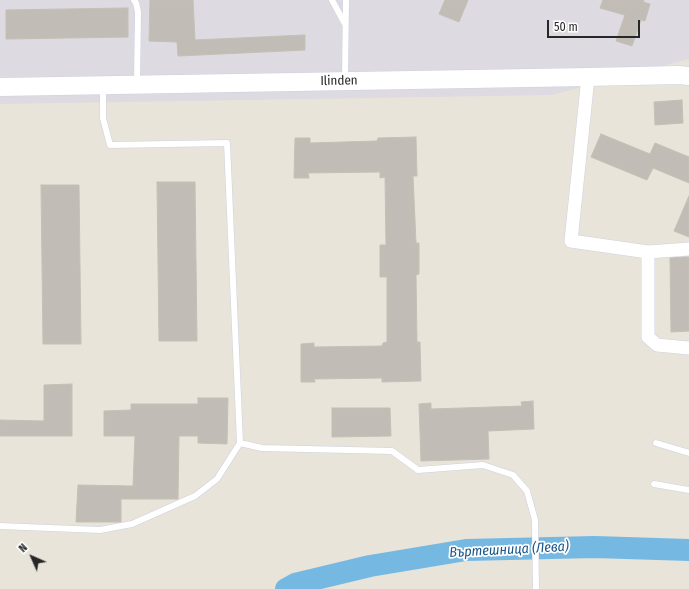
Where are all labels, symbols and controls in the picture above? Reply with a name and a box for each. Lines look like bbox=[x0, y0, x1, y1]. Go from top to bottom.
scale bar bbox=[549, 12, 642, 38]
text: 50 m bbox=[554, 20, 578, 34]
street label: Ilinden bbox=[320, 73, 358, 89]
north arrow bbox=[12, 537, 52, 577]
water label: Въртешница (Лева) bbox=[449, 538, 569, 562]
text: N bbox=[16, 541, 30, 555]

